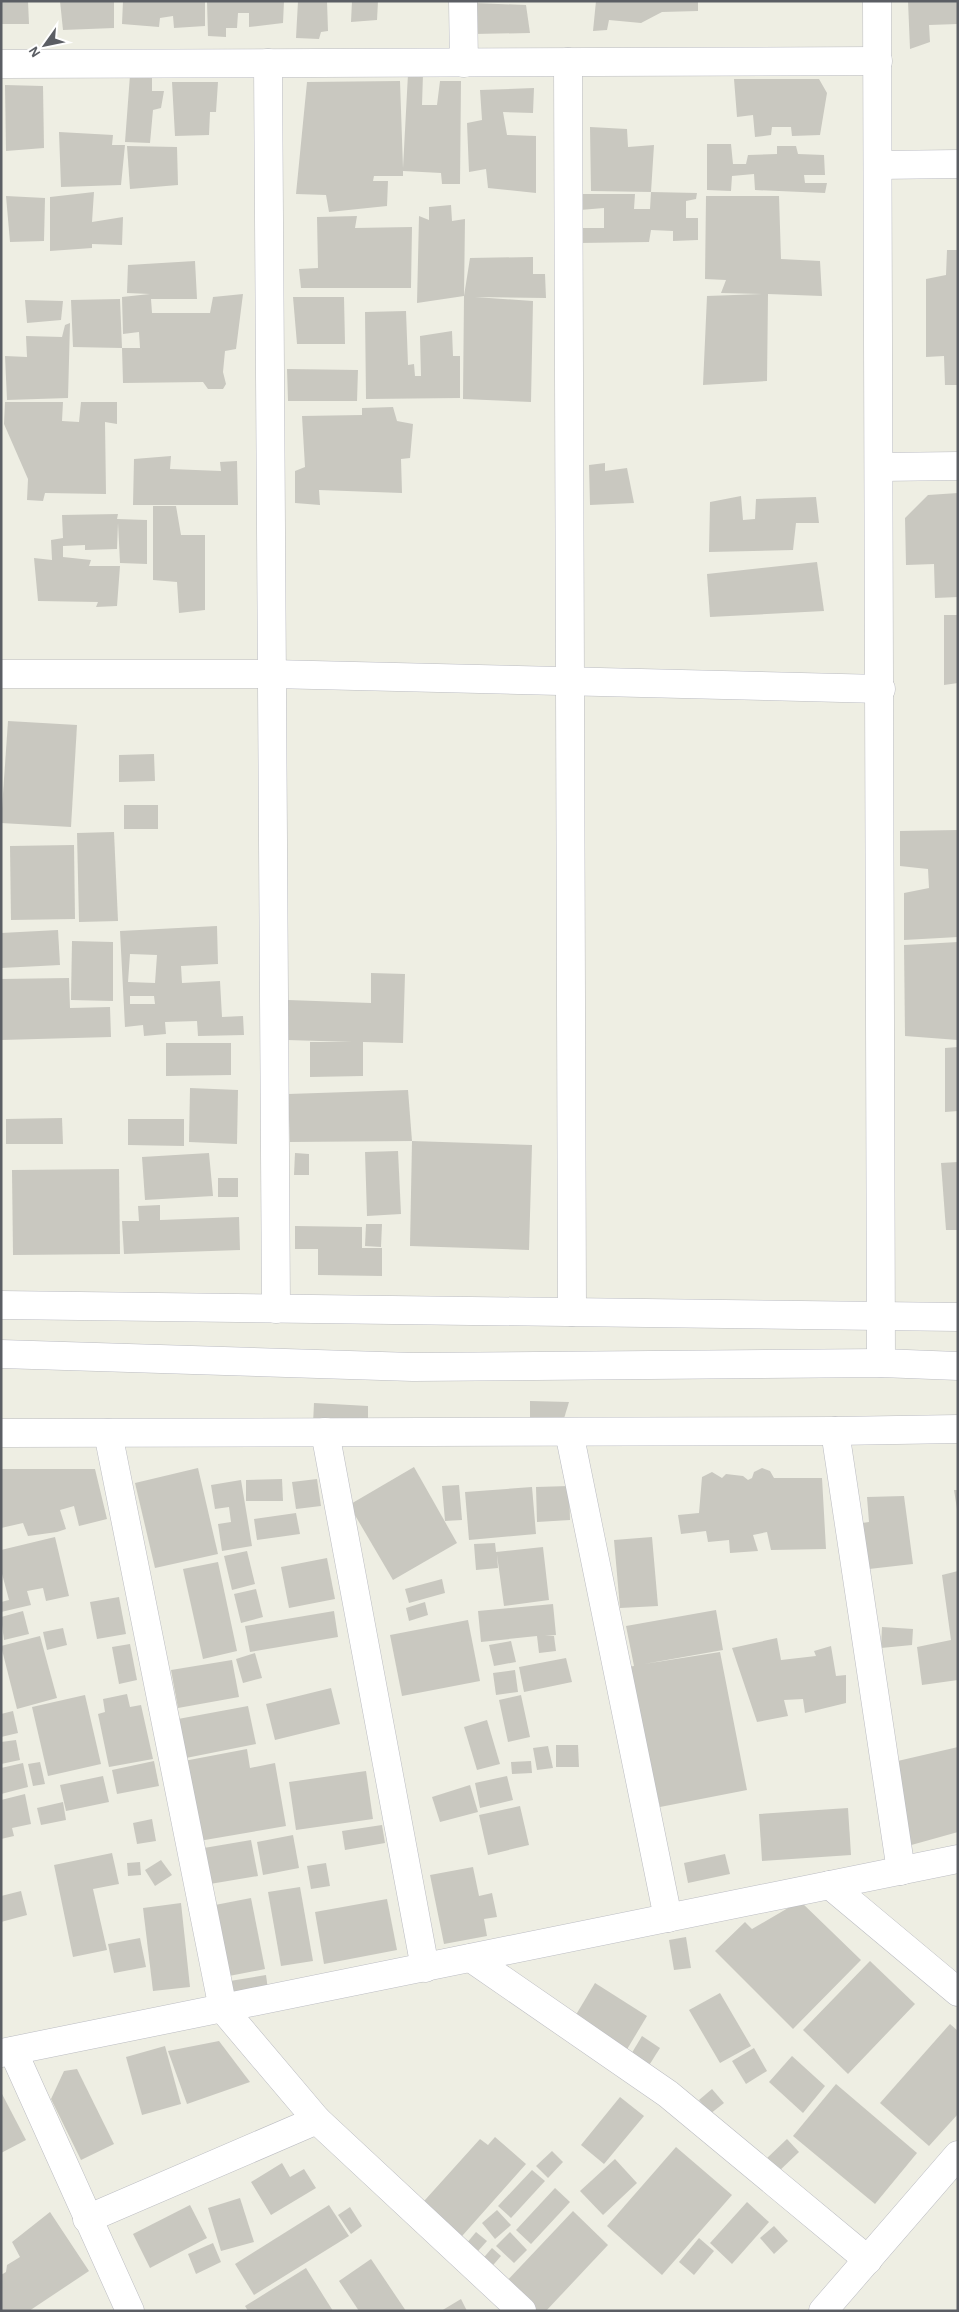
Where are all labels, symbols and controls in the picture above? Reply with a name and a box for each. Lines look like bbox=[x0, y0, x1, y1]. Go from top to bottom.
north arrow bbox=[20, 20, 70, 70]
text: N bbox=[26, 44, 43, 59]

